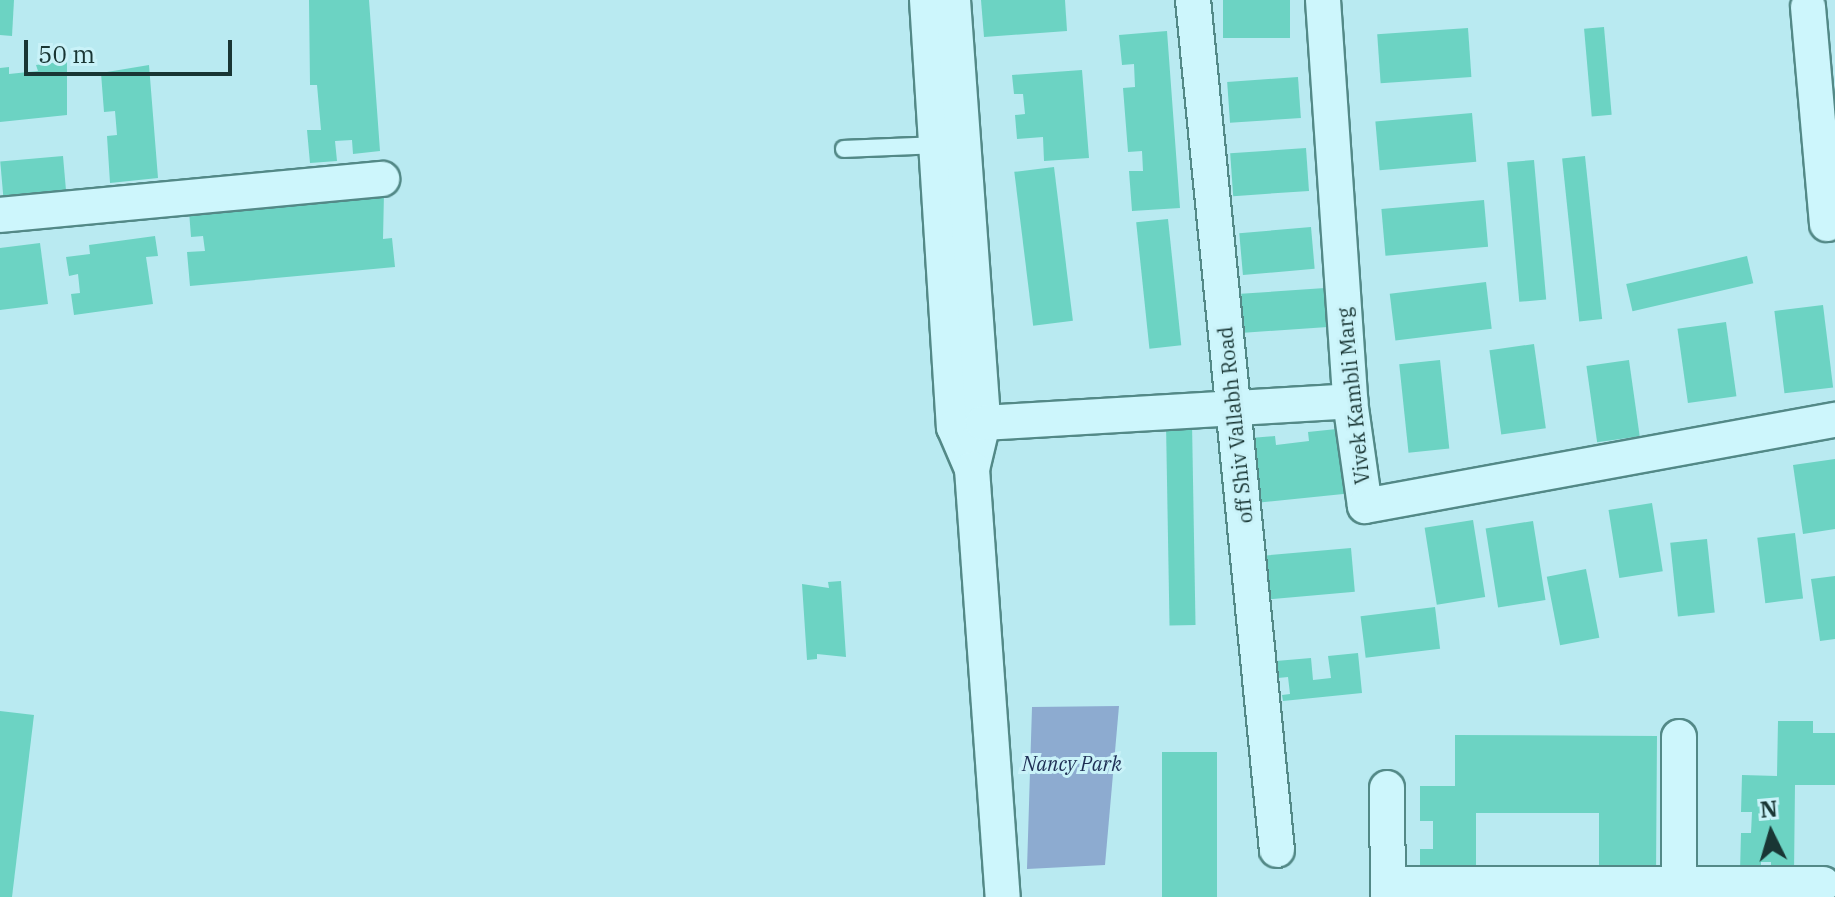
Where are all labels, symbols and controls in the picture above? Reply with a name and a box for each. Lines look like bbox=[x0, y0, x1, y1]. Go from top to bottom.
scale bar bbox=[28, 24, 236, 74]
text: 50 m bbox=[38, 38, 95, 70]
street label: Vivek Kambli Marg bbox=[1332, 306, 1374, 486]
street label: off Shiv Vallabh Road bbox=[1213, 325, 1257, 525]
park label: Nancy Park bbox=[1022, 751, 1122, 775]
north arrow bbox=[1731, 793, 1811, 873]
text: N bbox=[1759, 793, 1779, 824]

